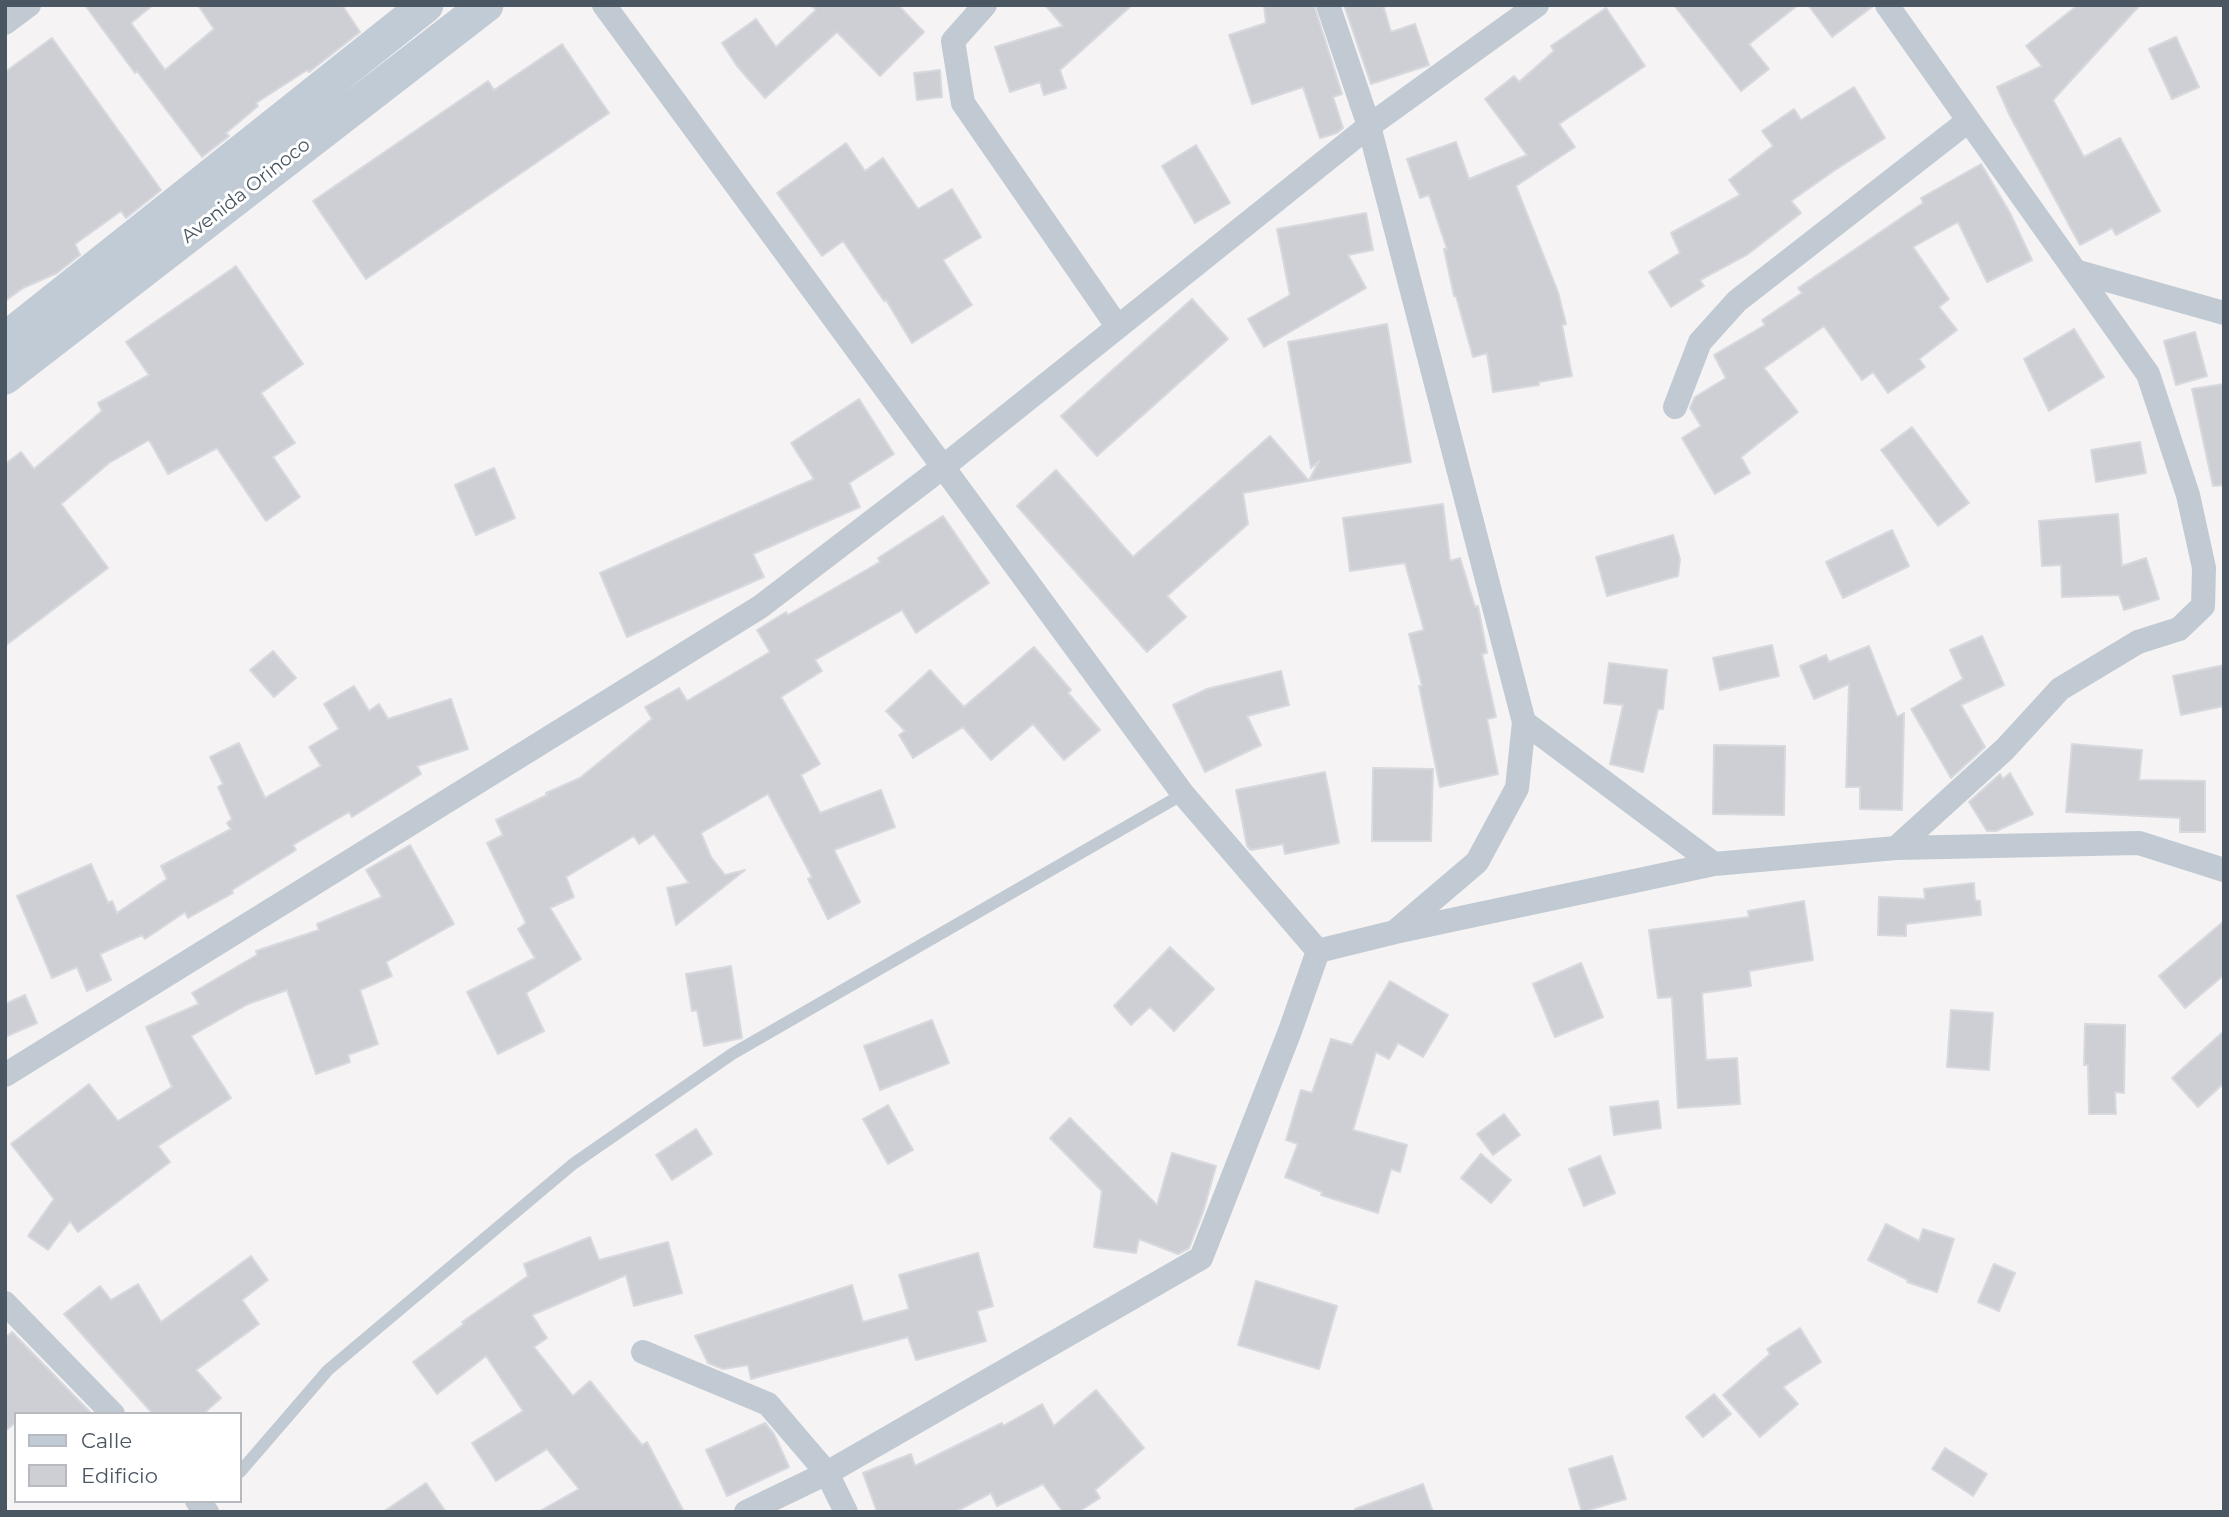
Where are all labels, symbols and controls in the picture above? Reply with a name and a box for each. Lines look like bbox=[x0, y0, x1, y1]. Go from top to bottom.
street label: Avenida Orinoco bbox=[177, 134, 315, 248]
legend bbox=[14, 1412, 242, 1503]
text: Calle bbox=[81, 1428, 132, 1453]
text: Edificio bbox=[81, 1463, 158, 1488]

